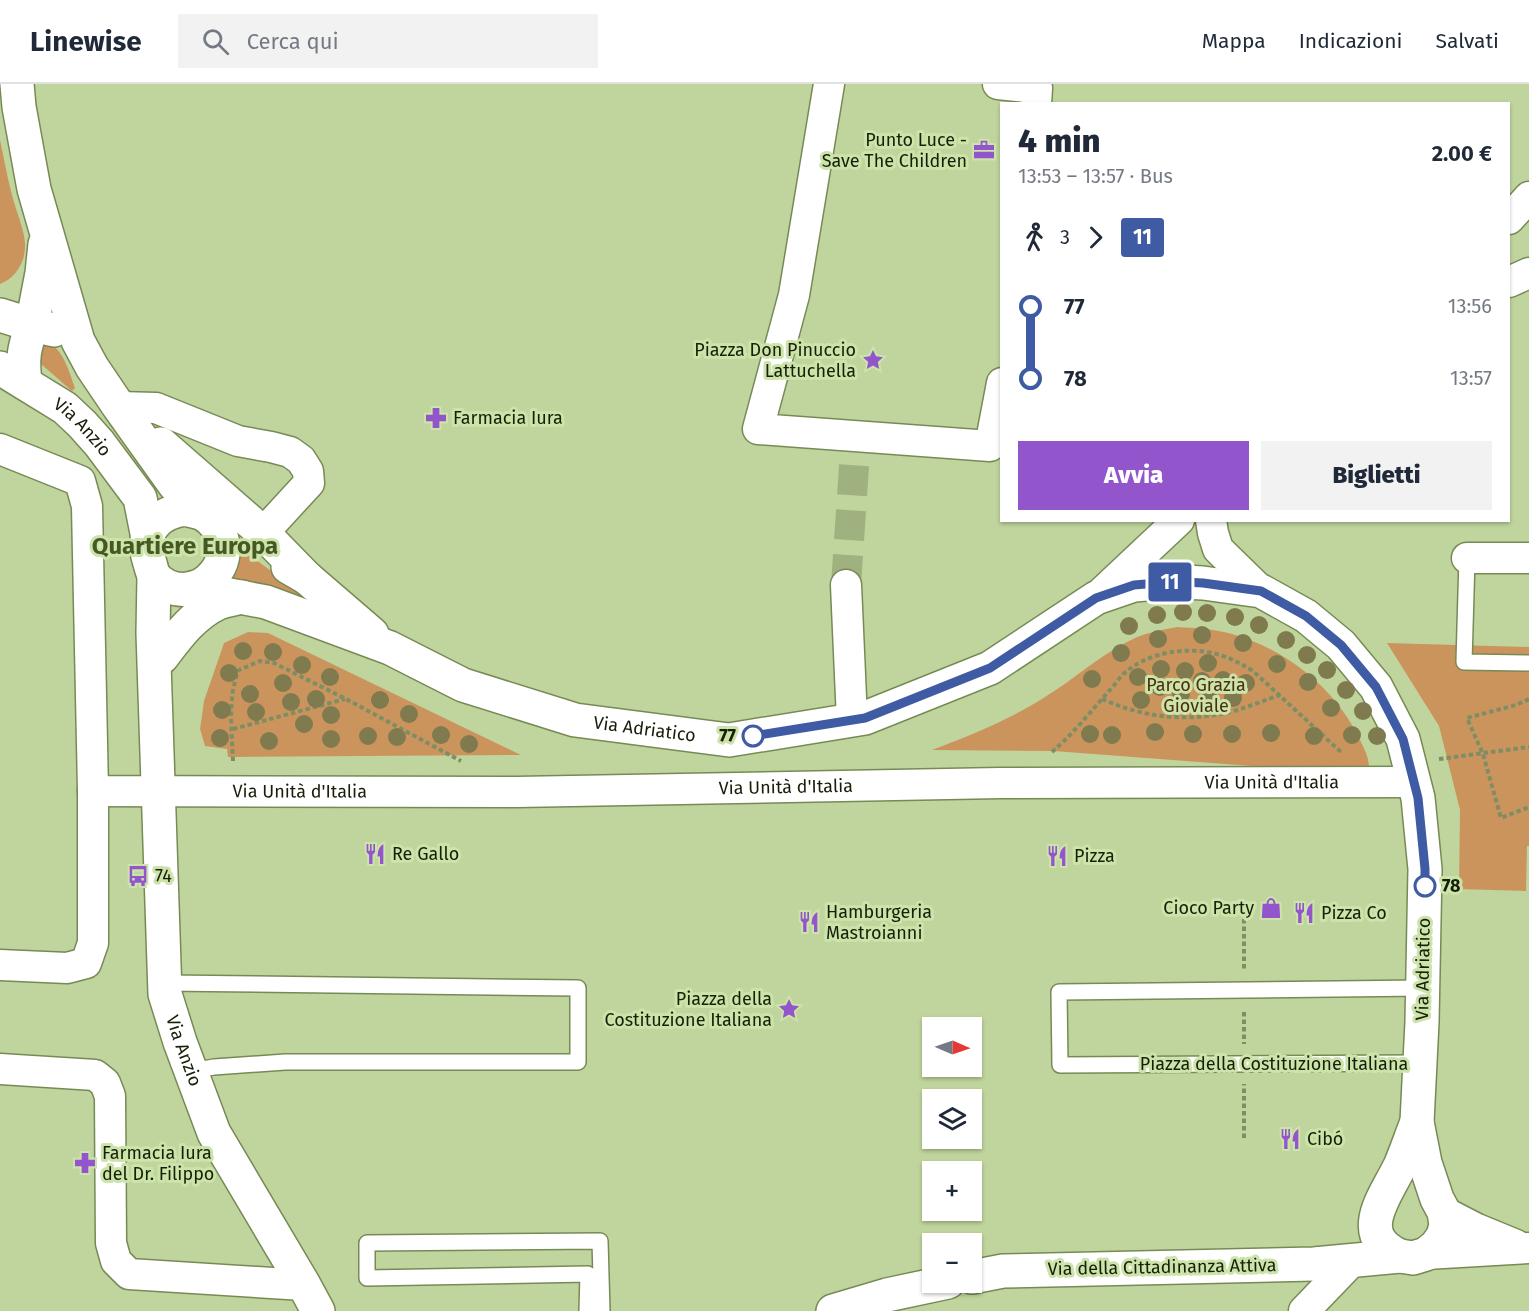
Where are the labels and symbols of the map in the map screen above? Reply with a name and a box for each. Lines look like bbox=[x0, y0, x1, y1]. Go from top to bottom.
place label: Punto Luce - Save The Children bbox=[822, 129, 967, 172]
office icon: Punto Luce - Save The Children bbox=[972, 138, 996, 162]
place label: Piazza Don Pinuccio Lattuchella bbox=[694, 339, 856, 382]
place icon: Piazza Don Pinuccio Lattuchella bbox=[861, 348, 885, 372]
street label: Via Anzio bbox=[50, 393, 116, 461]
pharmacy icon: Farmacia Iura bbox=[424, 406, 448, 430]
place label: Farmacia Iura bbox=[453, 407, 563, 429]
district label: Quartiere Europa bbox=[92, 532, 278, 560]
line badge: 11 bbox=[1143, 562, 1197, 602]
park label: Parco Grazia Gioviale bbox=[1146, 674, 1246, 717]
street label: Via Adriatico bbox=[592, 712, 697, 747]
place label: 77 bbox=[719, 725, 737, 747]
marker: 77 bbox=[742, 725, 764, 747]
street label: Via Unità d'Italia bbox=[1205, 771, 1339, 794]
street label: Via Unità d'Italia bbox=[718, 775, 853, 799]
street label: Via Unità d'Italia bbox=[233, 780, 367, 803]
restaurant icon: Re Gallo bbox=[363, 842, 387, 866]
place label: Re Gallo bbox=[392, 843, 459, 865]
restaurant icon: Pizza bbox=[1045, 844, 1069, 868]
place label: Pizza bbox=[1074, 845, 1115, 867]
bus stop icon: 74 bbox=[126, 864, 150, 888]
place label: 74 bbox=[155, 865, 172, 887]
marker: 78 bbox=[1414, 875, 1436, 897]
place label: 78 bbox=[1442, 875, 1461, 897]
shop icon: Cioco Party bbox=[1259, 896, 1283, 920]
place label: Cioco Party bbox=[1163, 897, 1254, 919]
place label: Hamburgeria Mastroianni bbox=[826, 901, 932, 944]
restaurant icon: Pizza Co bbox=[1292, 901, 1316, 925]
place label: Pizza Co bbox=[1321, 902, 1387, 924]
restaurant icon: Hamburgeria Mastroianni bbox=[797, 910, 821, 934]
street label: Via Adriatico bbox=[1411, 917, 1435, 1021]
place label: Piazza della Costituzione Italiana bbox=[604, 988, 772, 1031]
place icon: Piazza della Costituzione Italiana bbox=[777, 997, 801, 1021]
street label: Via Anzio bbox=[161, 1012, 207, 1089]
north arrow bbox=[922, 1017, 982, 1077]
street label: Piazza della Costituzione Italiana bbox=[1140, 1053, 1408, 1075]
restaurant icon: Cibó bbox=[1278, 1127, 1302, 1151]
place label: Cibó bbox=[1307, 1128, 1343, 1150]
place label: Farmacia Iura del Dr. Filippo bbox=[102, 1142, 214, 1185]
pharmacy icon: Farmacia Iura del Dr. Filippo bbox=[73, 1151, 97, 1175]
street label: Via della Cittadinanza Attiva bbox=[1047, 1254, 1277, 1280]

